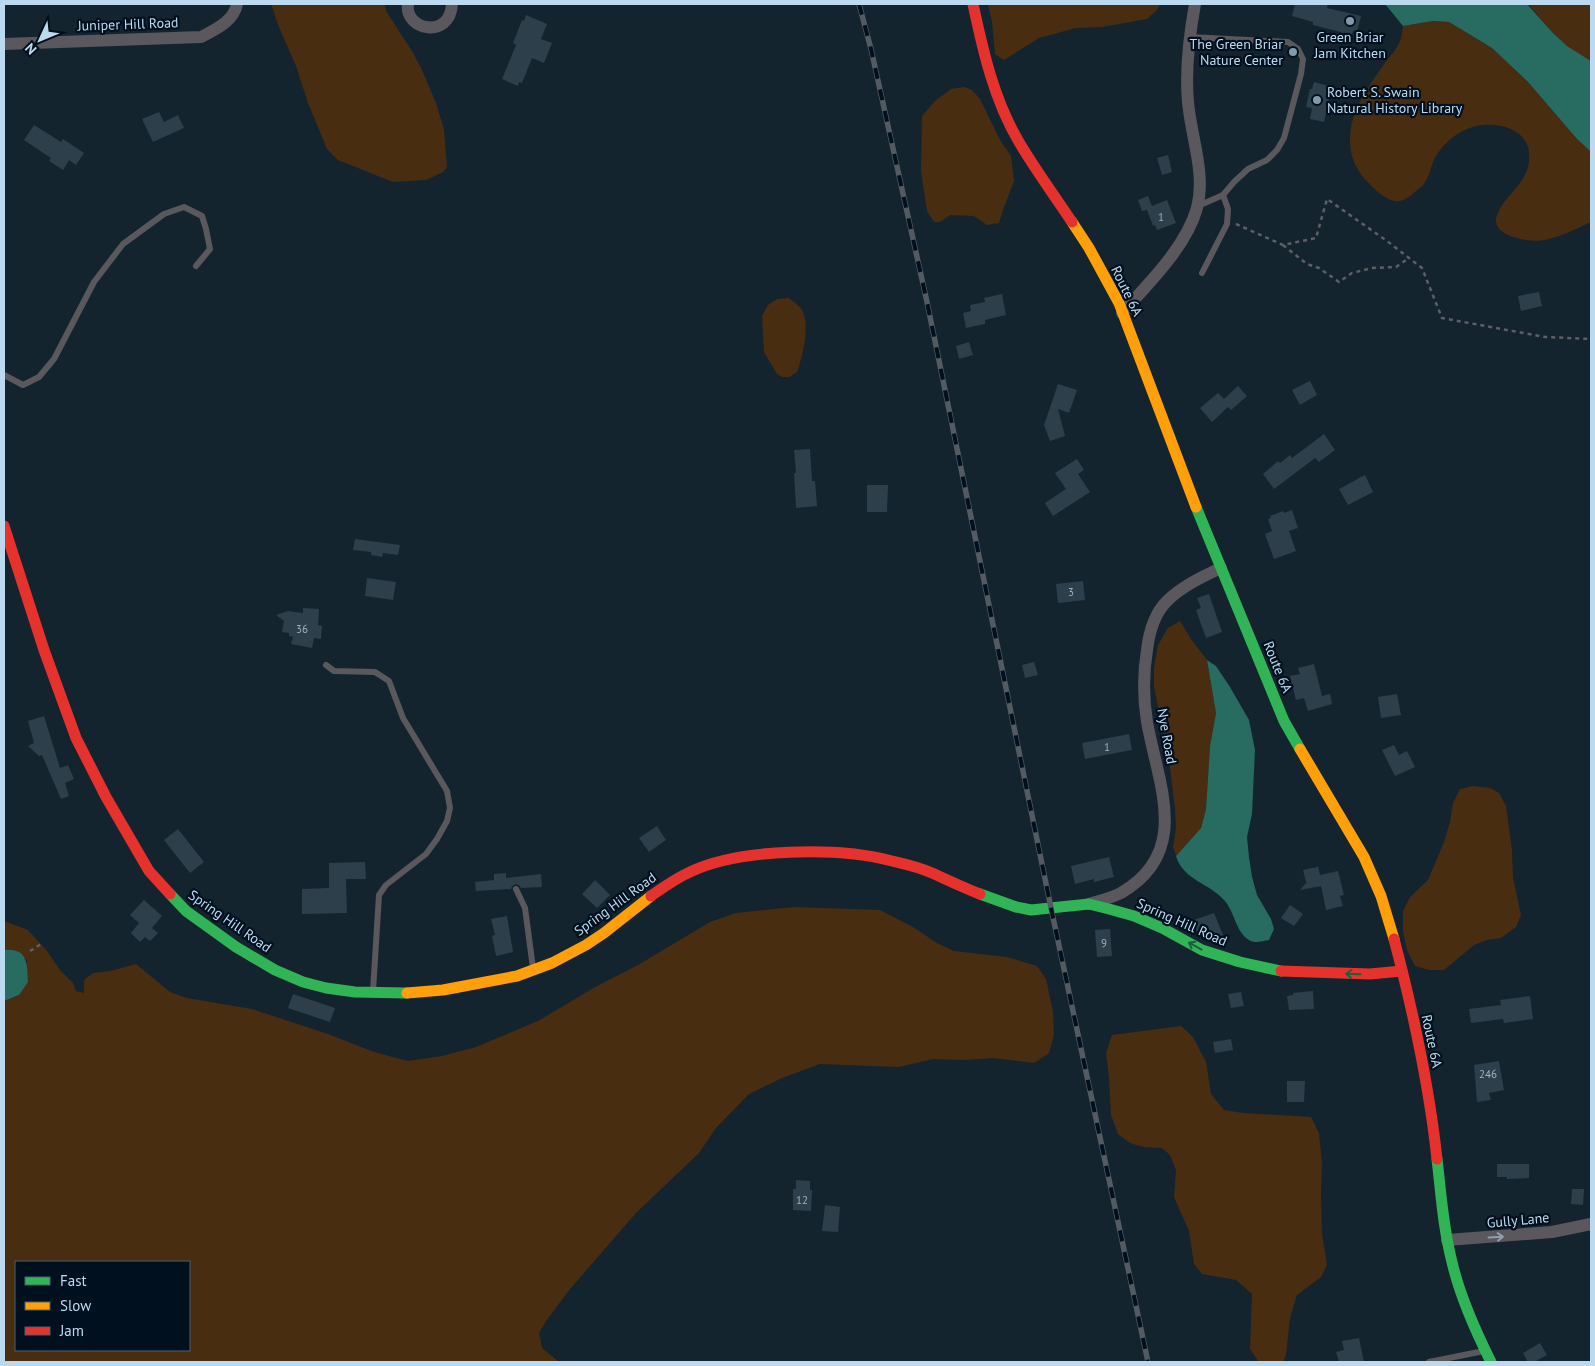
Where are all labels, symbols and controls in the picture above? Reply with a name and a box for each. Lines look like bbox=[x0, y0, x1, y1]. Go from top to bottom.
street label: Juniper Hill Road bbox=[76, 13, 179, 35]
north arrow bbox=[15, 15, 65, 65]
marker: Green Briar Jam Kitchen bbox=[1344, 15, 1356, 27]
place label: Green Briar Jam Kitchen bbox=[1313, 28, 1386, 62]
place label: The Green Briar Nature Center bbox=[1190, 35, 1283, 69]
text: N bbox=[21, 39, 40, 59]
marker: The Green Briar Nature Center bbox=[1287, 46, 1299, 58]
place label: Robert S. Swain Natural History Library bbox=[1327, 83, 1463, 117]
marker: Robert S. Swain Natural History Library bbox=[1311, 94, 1323, 106]
house number: 1 bbox=[1158, 210, 1164, 224]
street label: Route 6A bbox=[1107, 263, 1147, 320]
house number: 3 bbox=[1068, 585, 1074, 599]
house number: 36 bbox=[296, 622, 308, 636]
street label: Route 6A bbox=[1260, 639, 1297, 696]
street label: Nye Road bbox=[1153, 707, 1181, 765]
house number: 1 bbox=[1104, 740, 1110, 754]
street label: Spring Hill Road bbox=[570, 868, 660, 940]
street label: Spring Hill Road bbox=[185, 886, 275, 956]
street label: Spring Hill Road bbox=[1134, 894, 1230, 950]
house number: 9 bbox=[1101, 936, 1107, 950]
one-way arrow bbox=[1188, 940, 1202, 950]
one-way arrow bbox=[1345, 969, 1361, 978]
street label: Route 6A bbox=[1418, 1013, 1447, 1070]
house number: 246 bbox=[1479, 1067, 1497, 1081]
house number: 12 bbox=[796, 1193, 808, 1207]
street label: Gully Lane bbox=[1486, 1208, 1550, 1232]
one-way arrow bbox=[1488, 1233, 1504, 1242]
legend bbox=[15, 1261, 190, 1351]
text: Fast bbox=[60, 1271, 87, 1290]
text: Slow bbox=[60, 1296, 91, 1315]
text: Jam bbox=[59, 1321, 84, 1340]

